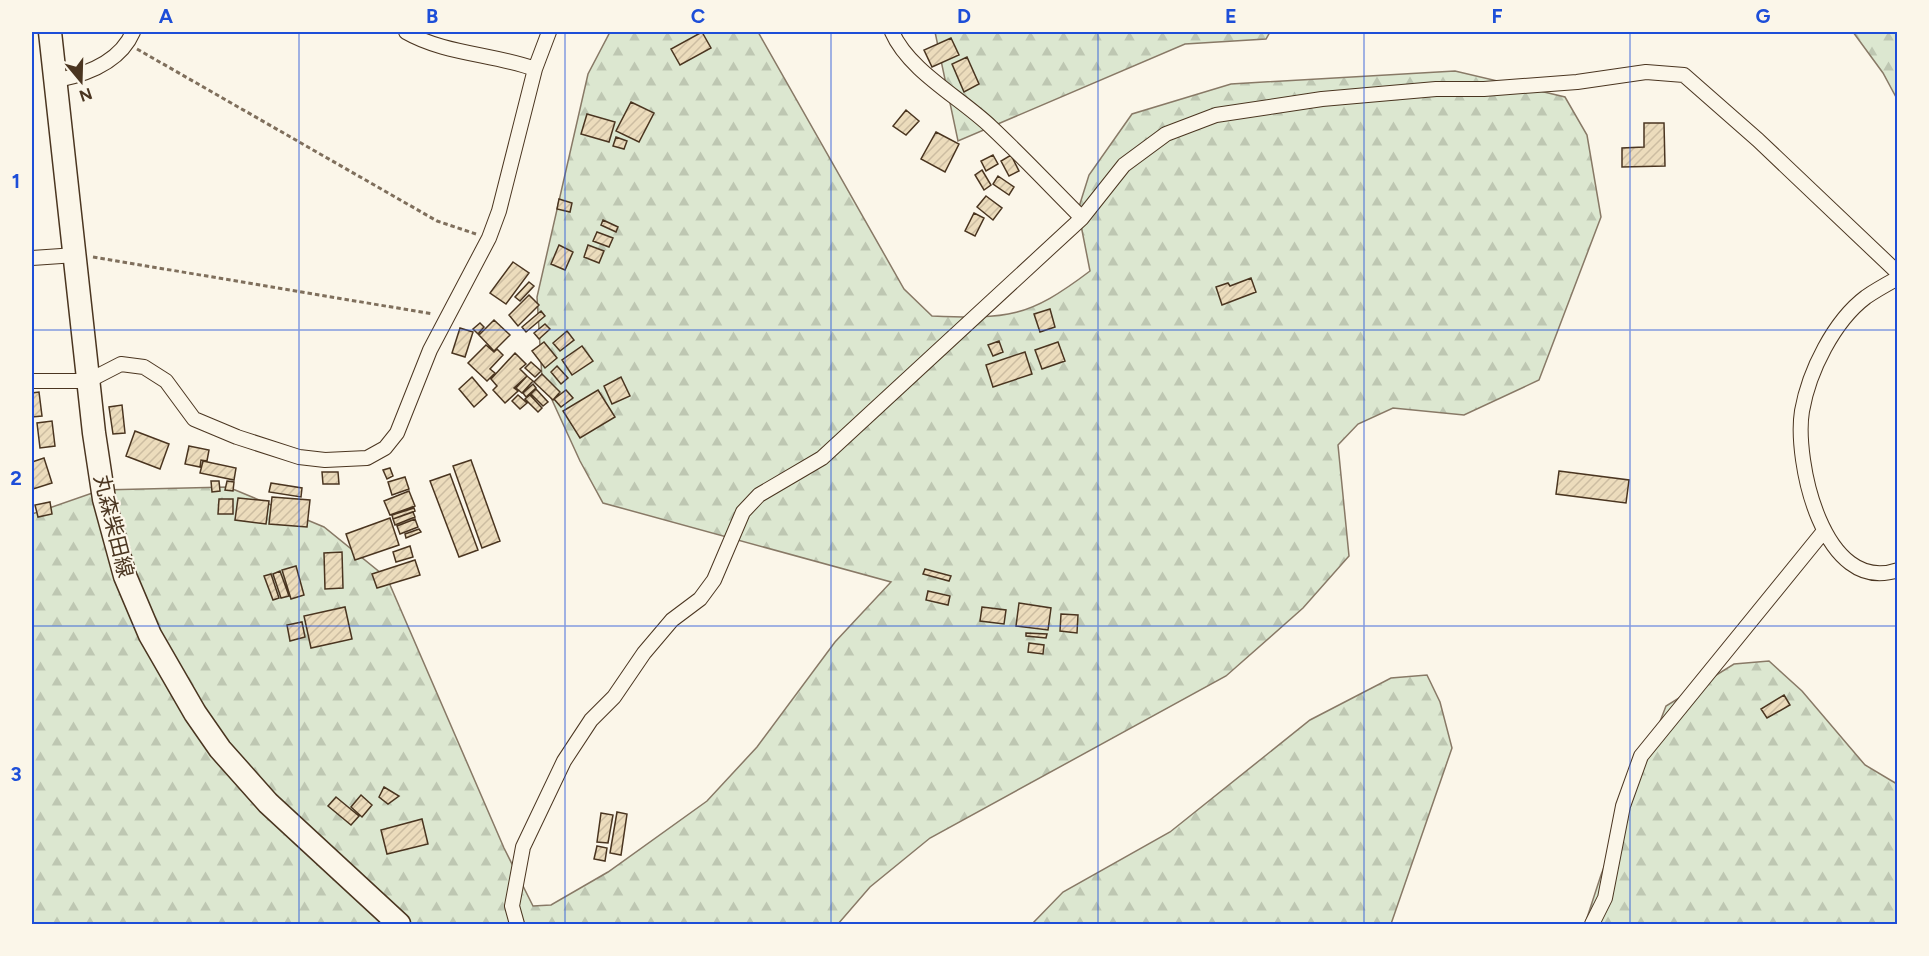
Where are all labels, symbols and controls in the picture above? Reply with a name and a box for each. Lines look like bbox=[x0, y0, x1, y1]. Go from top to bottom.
text: A bbox=[159, 4, 174, 28]
text: B bbox=[426, 4, 438, 28]
text: C bbox=[691, 4, 705, 28]
text: D bbox=[957, 4, 971, 28]
text: E bbox=[1225, 4, 1237, 28]
text: F bbox=[1491, 4, 1503, 28]
text: G bbox=[1756, 4, 1771, 28]
north arrow bbox=[51, 51, 111, 111]
text: N bbox=[77, 84, 95, 106]
text: 1 bbox=[12, 169, 20, 193]
text: 2 bbox=[10, 466, 22, 490]
street label: 丸森柴田線 bbox=[89, 472, 139, 580]
text: 3 bbox=[10, 762, 22, 786]

